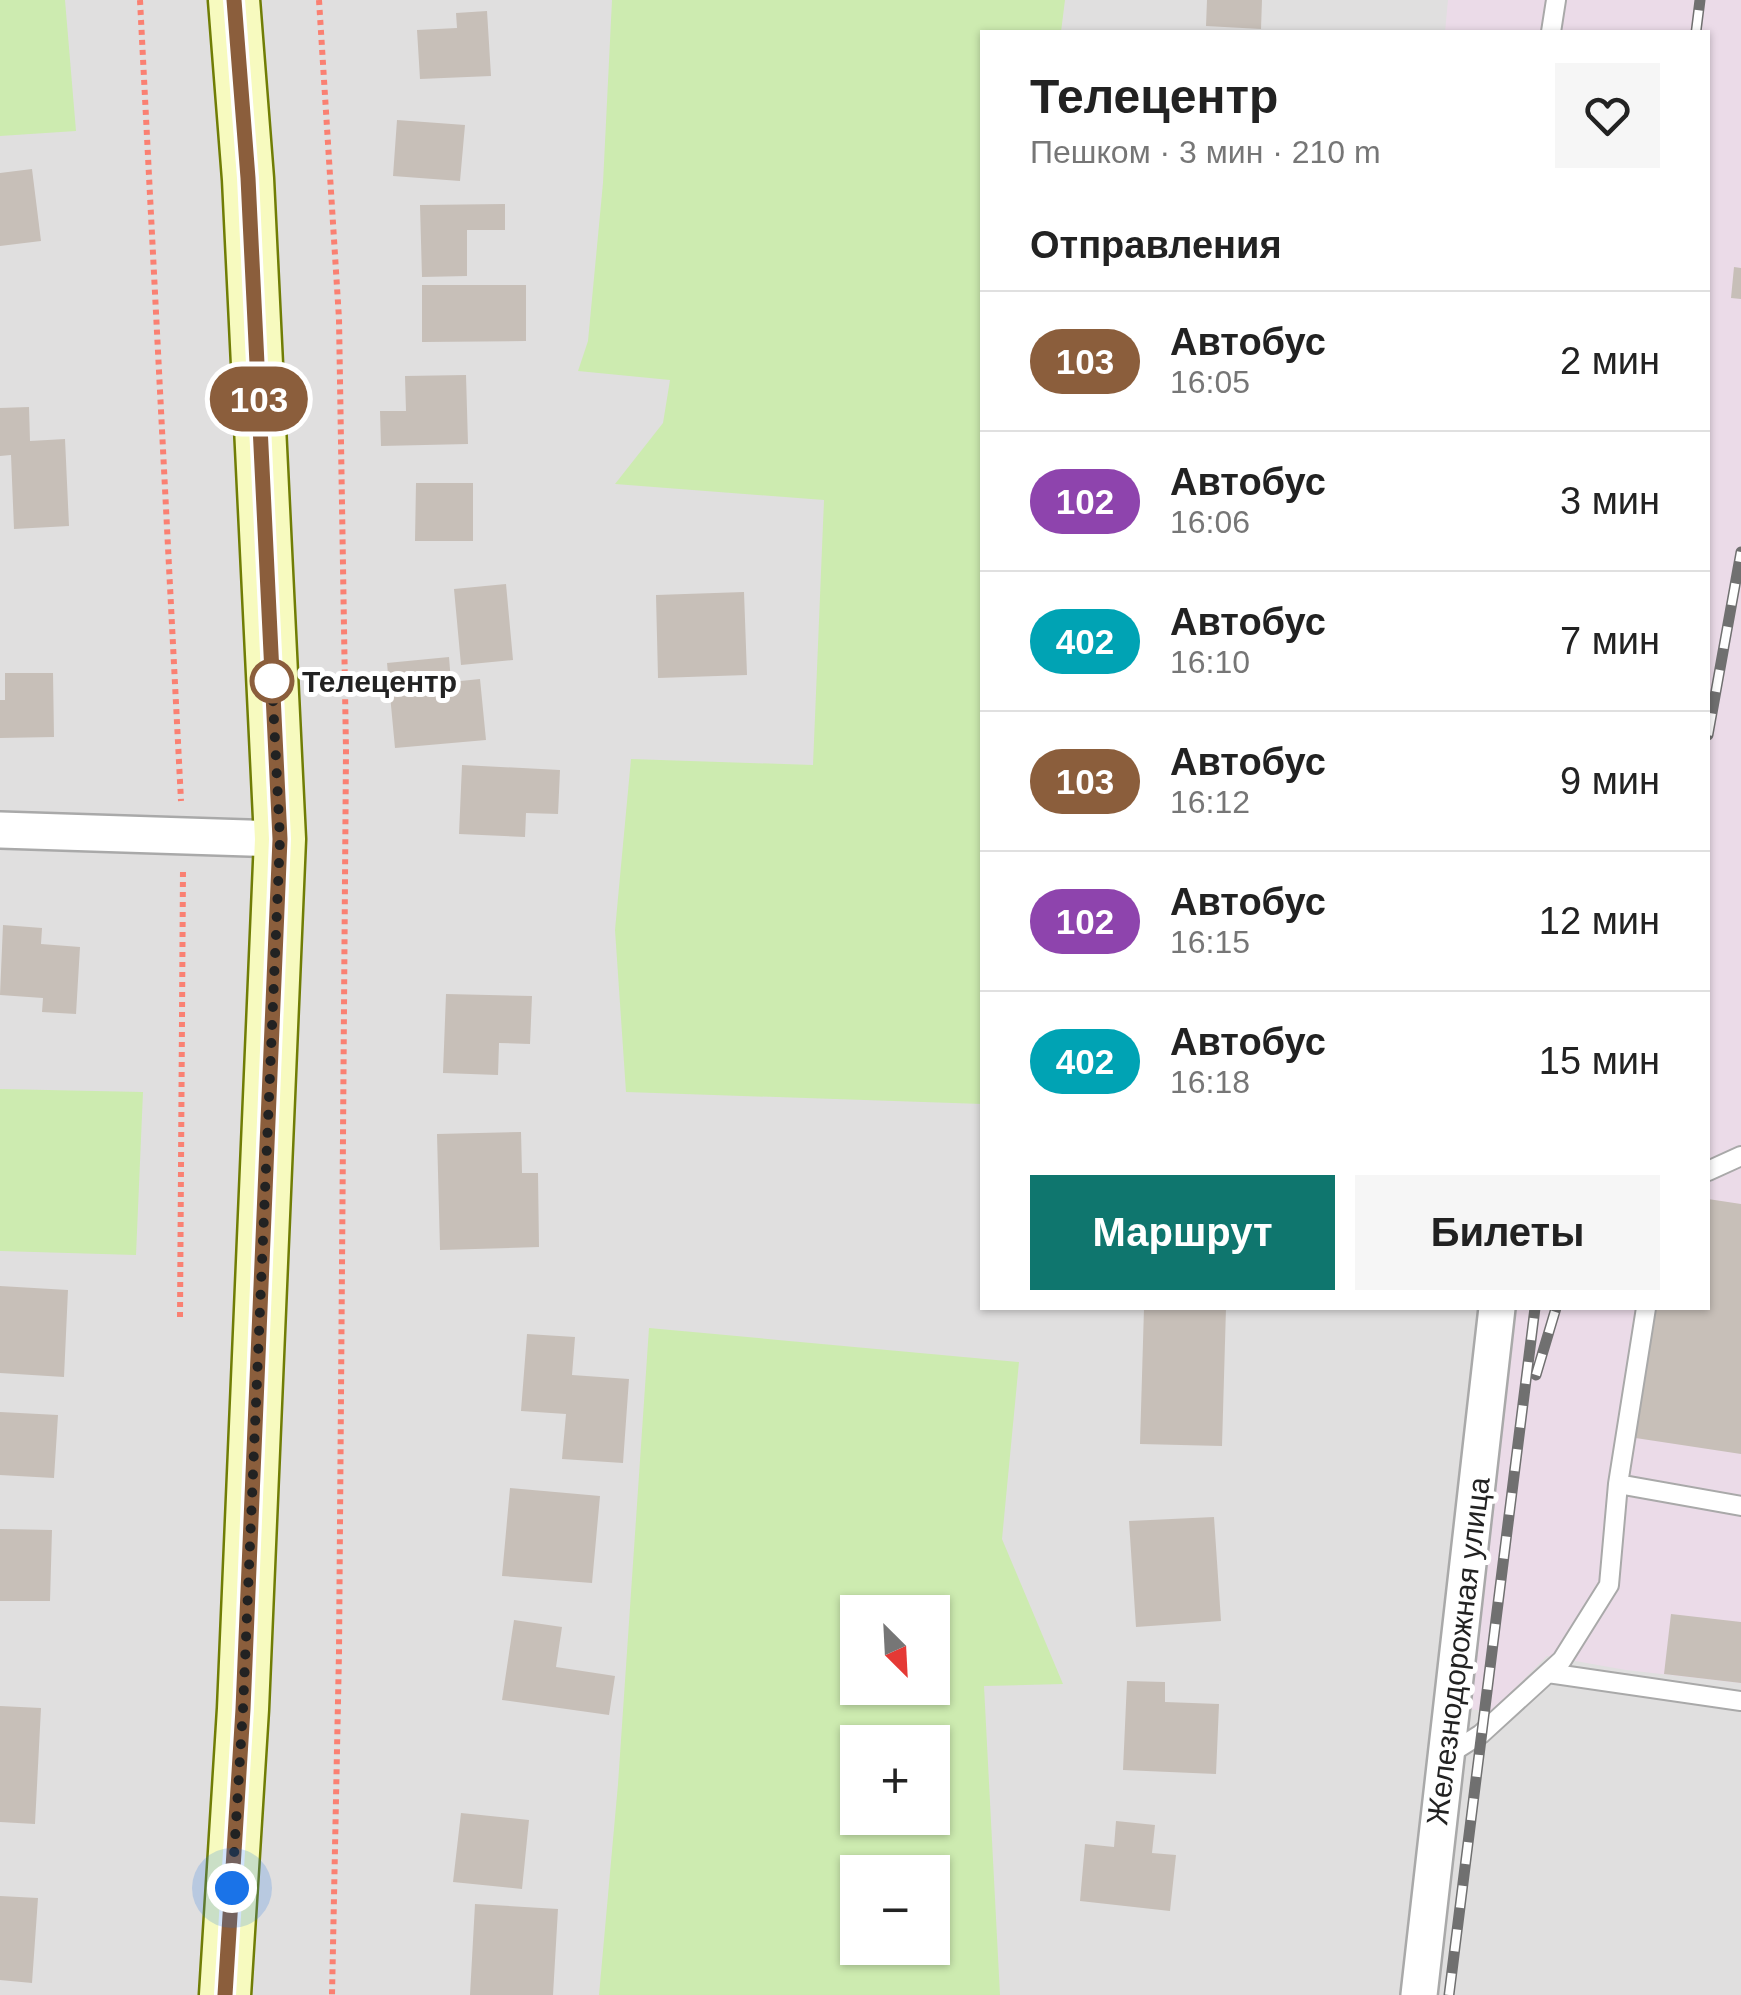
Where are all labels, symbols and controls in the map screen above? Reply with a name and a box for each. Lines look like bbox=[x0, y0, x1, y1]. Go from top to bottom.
button: heart bbox=[1555, 63, 1660, 168]
text: Телецентр bbox=[1030, 70, 1278, 123]
text: Пешком · 3 мин · 210 m bbox=[1030, 134, 1381, 170]
text: Отправления bbox=[1030, 224, 1282, 266]
text: Автобус bbox=[1170, 321, 1326, 363]
text: 2 мин bbox=[1560, 340, 1660, 382]
text: 103 bbox=[1056, 342, 1114, 381]
text: 16:05 bbox=[1170, 364, 1250, 400]
line badge: 103 bbox=[202, 366, 316, 432]
text: 103 bbox=[230, 380, 288, 419]
text: Автобус bbox=[1170, 461, 1326, 503]
text: 3 мин bbox=[1560, 480, 1660, 522]
text: 102 bbox=[1056, 482, 1114, 521]
text: 16:06 bbox=[1170, 504, 1250, 540]
text: Автобус bbox=[1170, 601, 1326, 643]
text: 7 мин bbox=[1560, 620, 1660, 662]
text: 402 bbox=[1056, 622, 1114, 661]
text: 16:10 bbox=[1170, 644, 1250, 680]
marker: Телецентр bbox=[251, 660, 293, 702]
place label: Телецентр bbox=[302, 665, 457, 698]
text: Автобус bbox=[1170, 741, 1326, 783]
text: 9 мин bbox=[1560, 760, 1660, 802]
text: 103 bbox=[1056, 762, 1114, 801]
text: 16:12 bbox=[1170, 784, 1250, 820]
text: Автобус bbox=[1170, 881, 1326, 923]
text: 12 мин bbox=[1539, 900, 1660, 942]
text: 102 bbox=[1056, 902, 1114, 941]
text: 16:15 bbox=[1170, 924, 1250, 960]
text: Автобус bbox=[1170, 1021, 1326, 1063]
text: 15 мин bbox=[1539, 1040, 1660, 1082]
text: 402 bbox=[1056, 1042, 1114, 1081]
text: 16:18 bbox=[1170, 1064, 1250, 1100]
button: Маршрут bbox=[1030, 1175, 1335, 1290]
button: Билеты bbox=[1355, 1175, 1660, 1290]
street label: Железнодорожная улица bbox=[1420, 1475, 1496, 1827]
north arrow bbox=[840, 1595, 950, 1705]
map controls bbox=[840, 1595, 950, 1965]
button: + bbox=[840, 1725, 950, 1835]
button: − bbox=[840, 1855, 950, 1965]
your location bbox=[207, 1863, 257, 1913]

